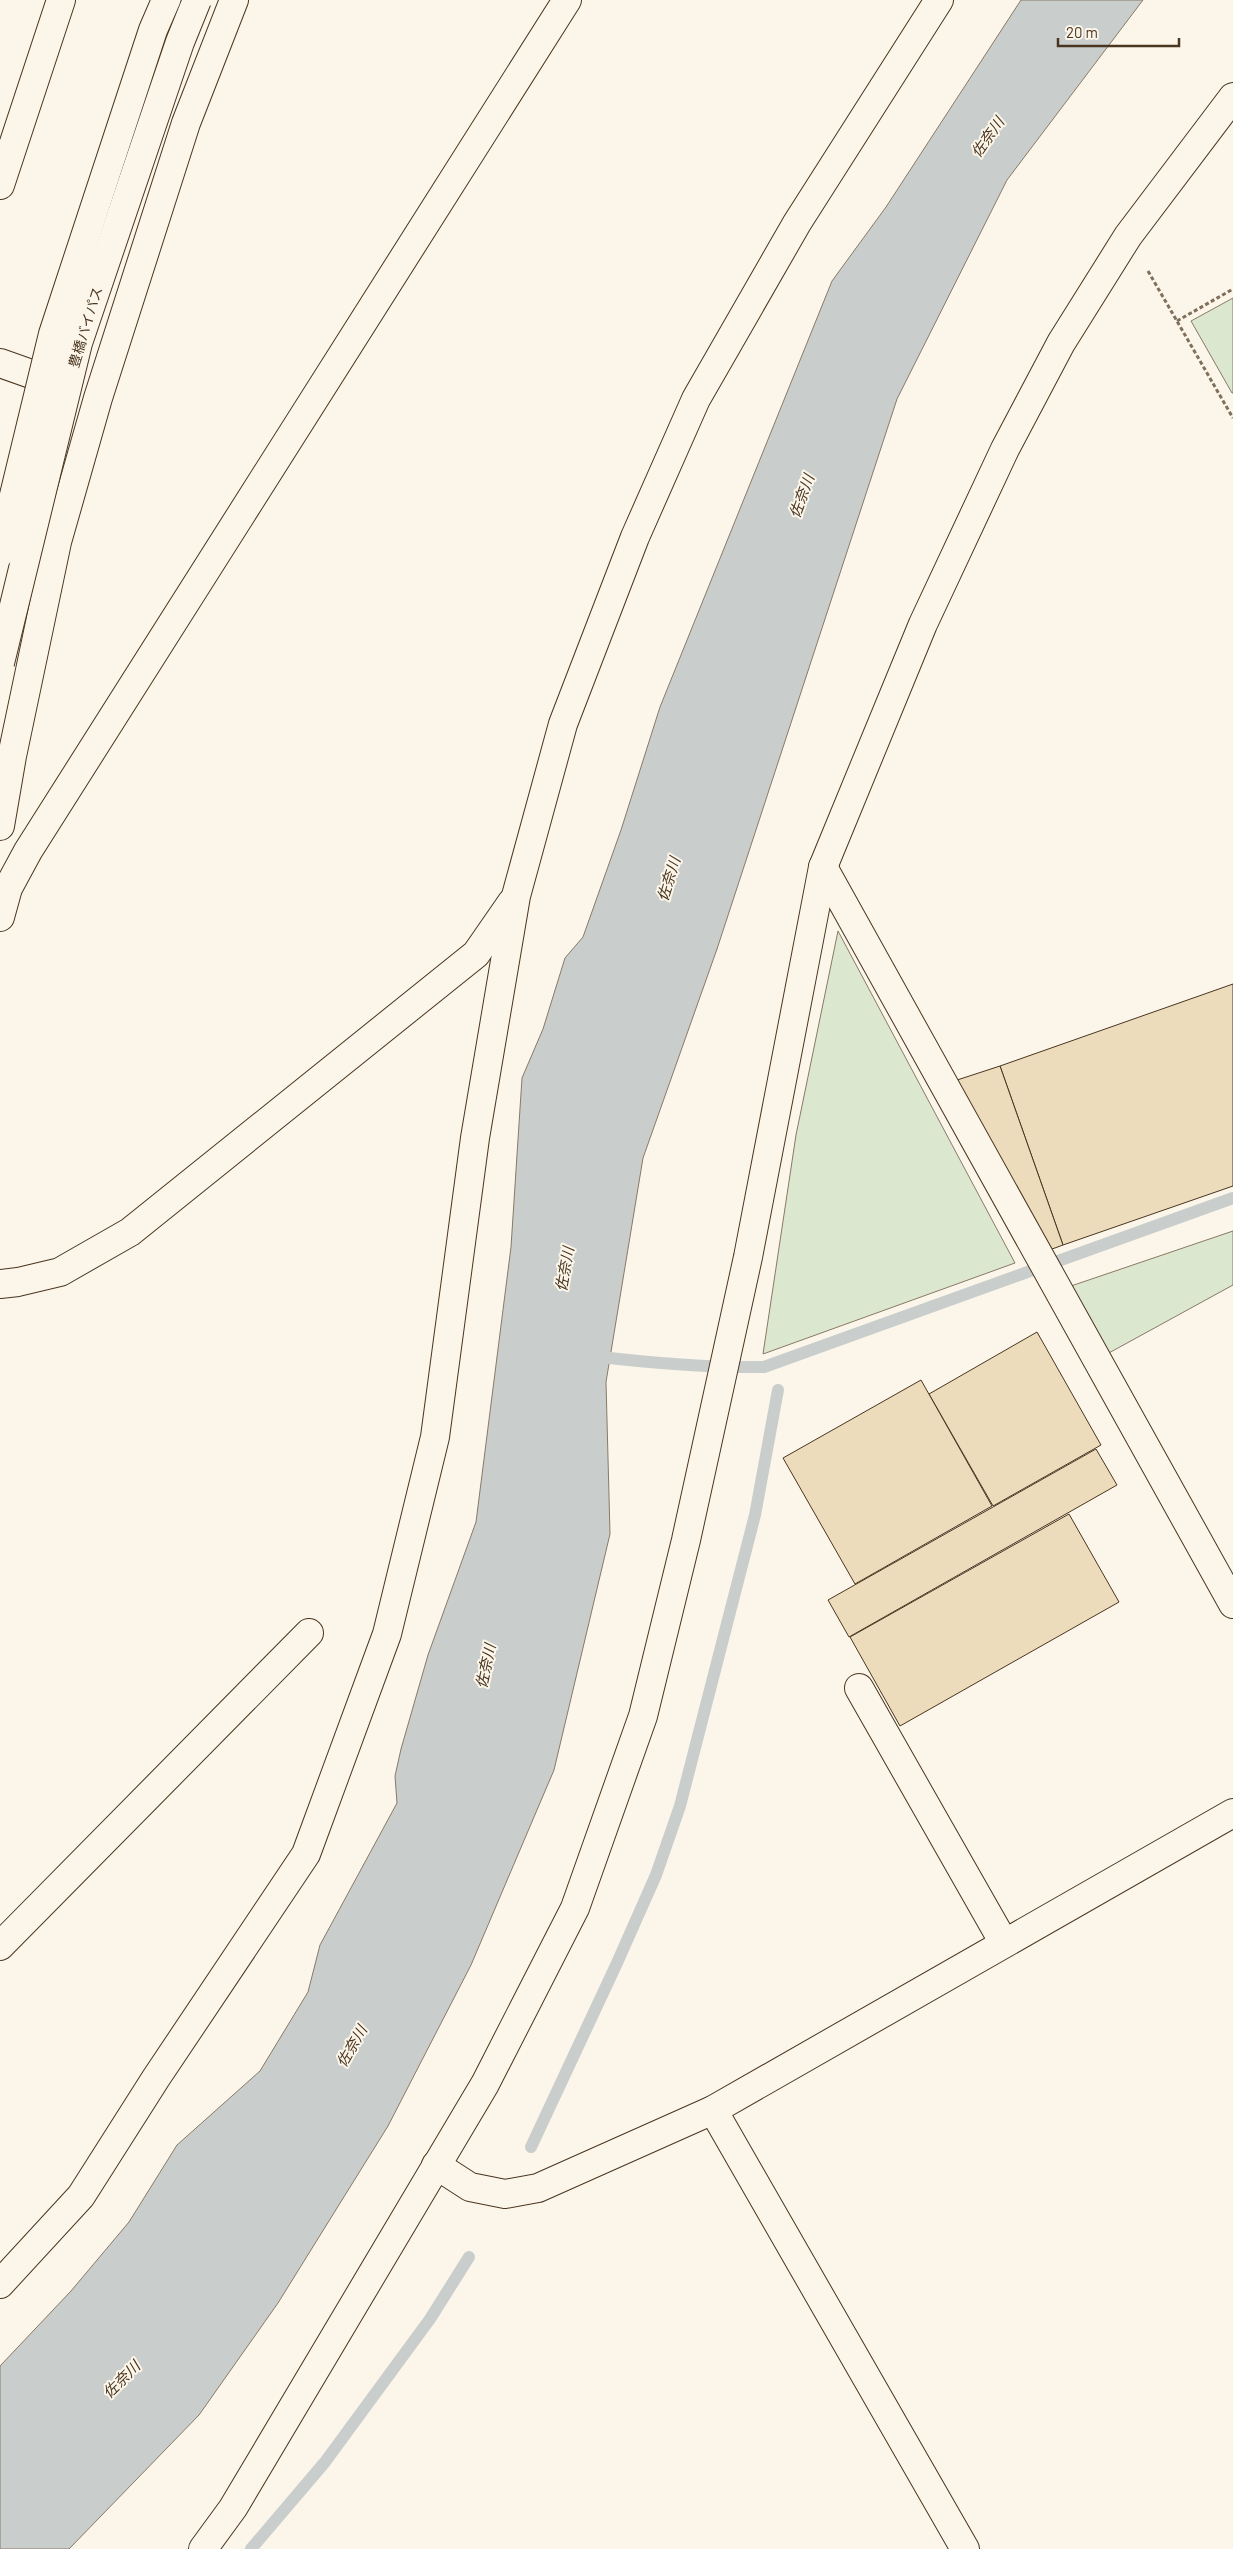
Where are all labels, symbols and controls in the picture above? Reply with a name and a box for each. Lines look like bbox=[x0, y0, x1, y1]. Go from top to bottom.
scale bar bbox=[1058, 15, 1179, 47]
text: 20 m bbox=[1066, 23, 1098, 41]
water label: 佐奈川 bbox=[967, 112, 1008, 161]
street label: 豊橋バイパス bbox=[65, 284, 105, 370]
water label: 佐奈川 bbox=[785, 470, 818, 520]
water label: 佐奈川 bbox=[653, 853, 684, 903]
water label: 佐奈川 bbox=[551, 1243, 577, 1293]
water label: 佐奈川 bbox=[472, 1640, 499, 1690]
water label: 佐奈川 bbox=[332, 2020, 371, 2070]
water label: 佐奈川 bbox=[99, 2355, 145, 2401]

